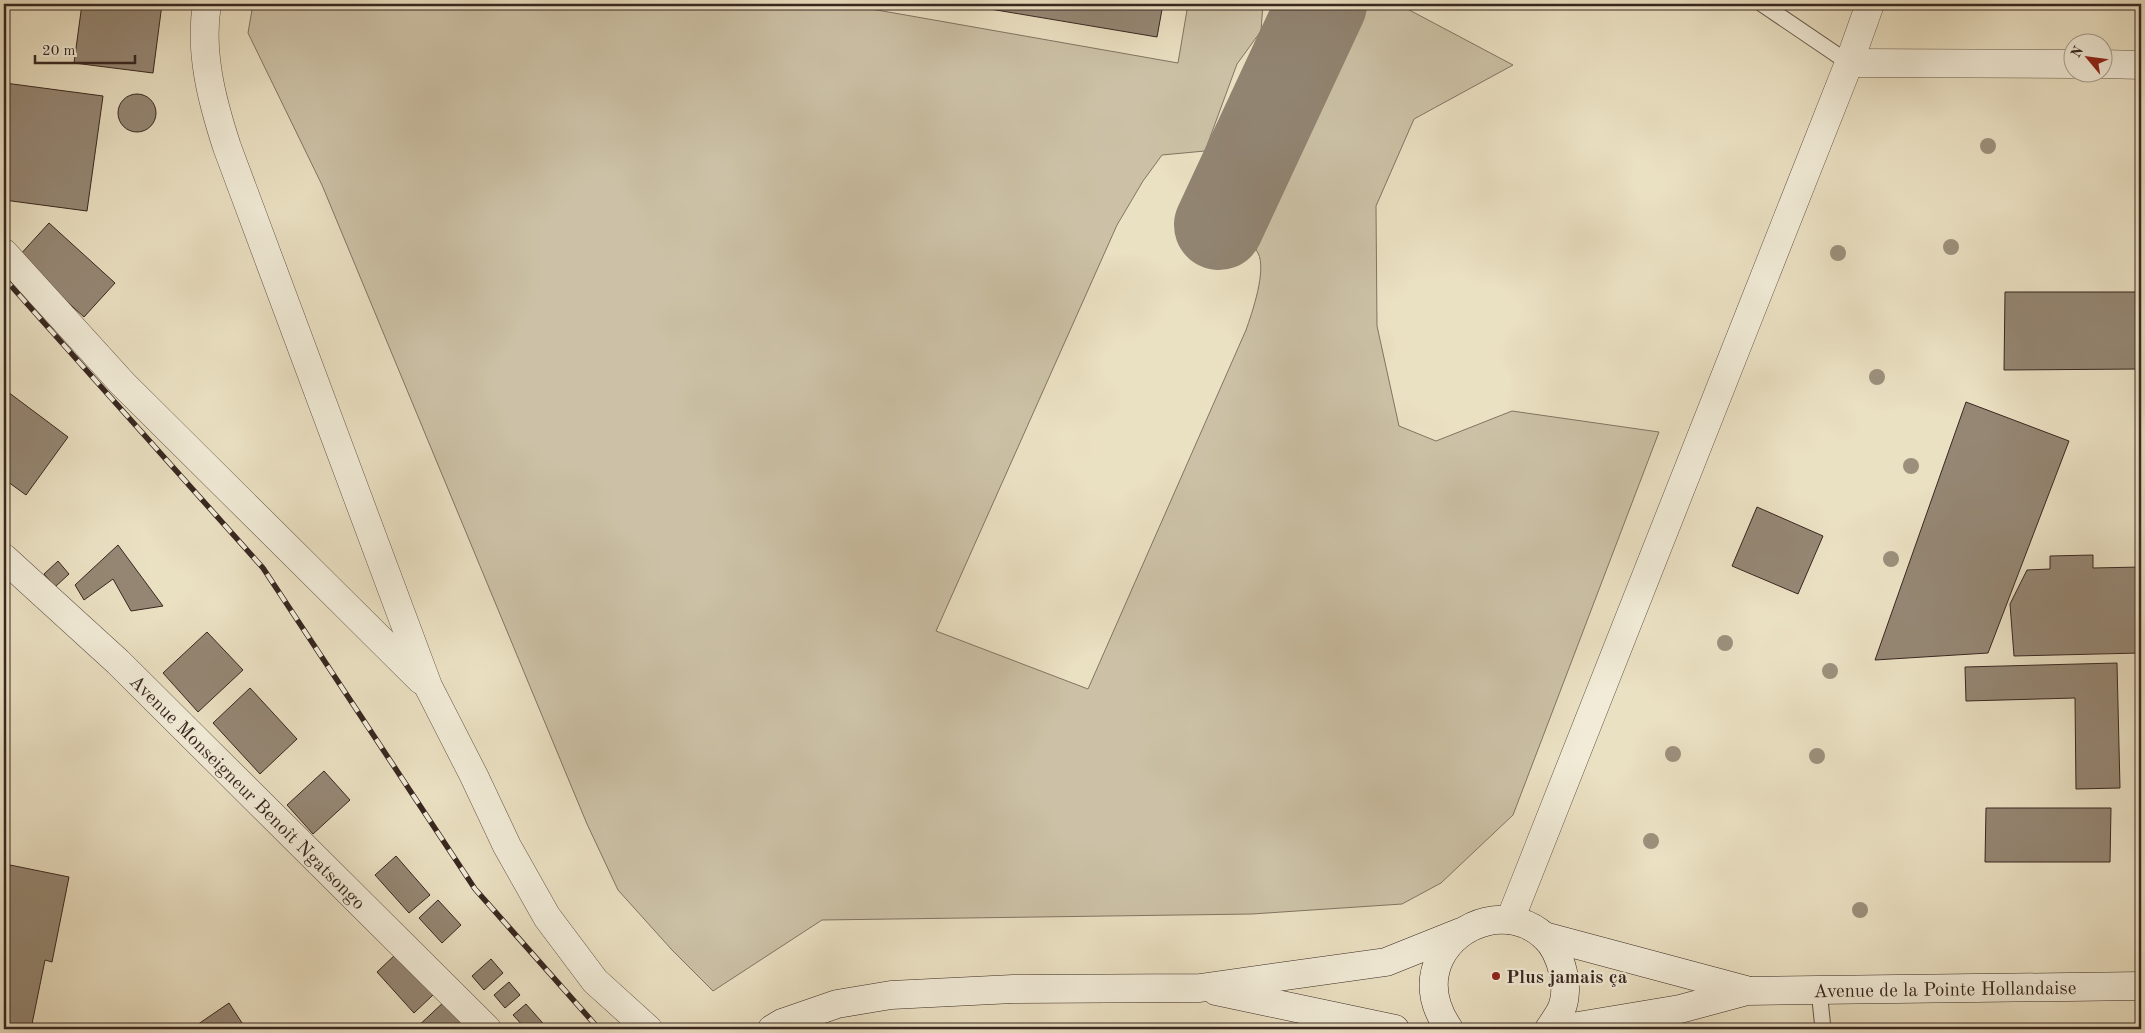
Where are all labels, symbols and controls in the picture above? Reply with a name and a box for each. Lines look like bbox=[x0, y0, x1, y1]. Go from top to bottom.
scale bar bbox=[35, 32, 135, 64]
north arrow bbox=[2062, 32, 2112, 82]
text: 20 m bbox=[42, 44, 76, 59]
text: N bbox=[2069, 44, 2086, 60]
street label: Avenue Monseigneur Benoît Ngatsongo bbox=[125, 672, 368, 914]
place label: Plus jamais ça bbox=[1506, 969, 1628, 988]
marker: Plus jamais ça bbox=[1490, 970, 1502, 982]
street label: Avenue de la Pointe Hollandaise bbox=[1813, 980, 2077, 1002]

